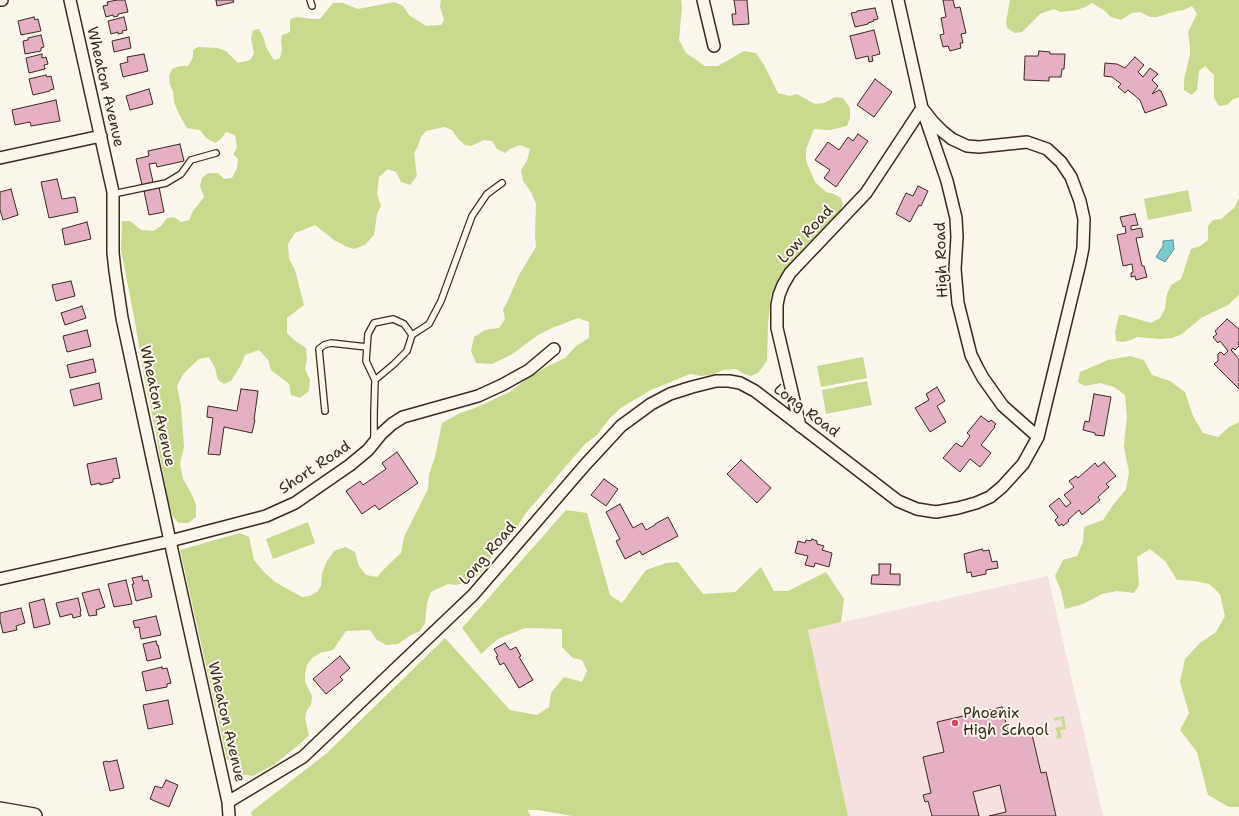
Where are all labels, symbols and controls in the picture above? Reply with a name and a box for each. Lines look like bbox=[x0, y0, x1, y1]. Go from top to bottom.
street label: Wheaton Avenue bbox=[82, 25, 128, 149]
street label: Low Road bbox=[775, 202, 837, 268]
street label: High Road bbox=[932, 222, 952, 298]
street label: Wheaton Avenue bbox=[135, 344, 179, 468]
street label: Long Road bbox=[769, 380, 843, 442]
street label: Short Road bbox=[276, 438, 354, 498]
street label: Long Road bbox=[456, 519, 520, 589]
street label: Wheaton Avenue bbox=[203, 660, 249, 784]
place label: Phoenix High School bbox=[963, 705, 1049, 740]
marker: Phoenix High School bbox=[950, 718, 960, 728]

